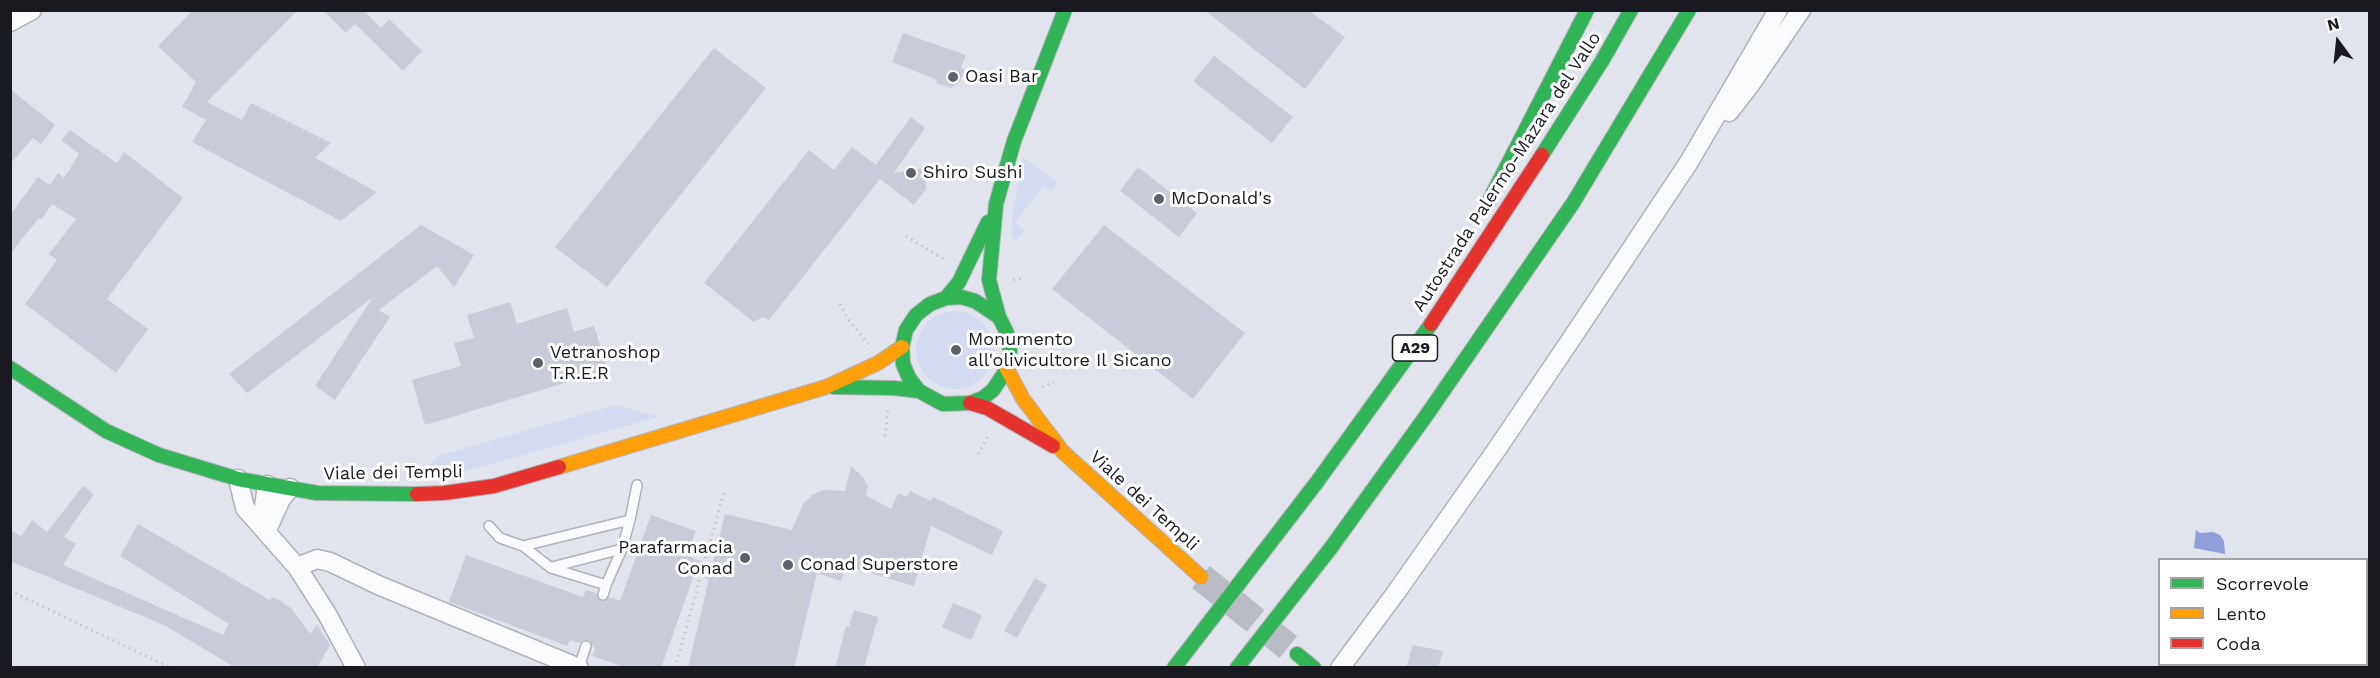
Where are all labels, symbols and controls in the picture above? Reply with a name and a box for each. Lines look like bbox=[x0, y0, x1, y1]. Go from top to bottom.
north arrow bbox=[2308, 12, 2368, 72]
text: N bbox=[2325, 13, 2341, 35]
street label: Autostrada Palermo-Mazara del Vallo bbox=[1408, 28, 1606, 316]
place label: Oasi Bar bbox=[965, 66, 1038, 88]
marker: Oasi Bar bbox=[946, 70, 960, 84]
place label: Shiro Sushi bbox=[923, 162, 1022, 184]
marker: Shiro Sushi bbox=[904, 166, 918, 180]
place label: McDonald's bbox=[1171, 188, 1272, 210]
marker: McDonald's bbox=[1152, 192, 1166, 206]
place label: Monumento all'olivicultore Il Sicano bbox=[968, 329, 1171, 372]
road number: A29 bbox=[1392, 335, 1438, 361]
place label: Vetranoshop T.R.E.R bbox=[550, 342, 660, 385]
marker: Monumento all'olivicultore Il Sicano bbox=[949, 343, 963, 357]
marker: Vetranoshop T.R.E.R bbox=[531, 356, 545, 370]
street label: Viale dei Templi bbox=[1085, 446, 1203, 556]
street label: Viale dei Templi bbox=[323, 461, 463, 485]
place label: Parafarmacia Conad bbox=[618, 537, 733, 580]
marker: Parafarmacia Conad bbox=[738, 551, 752, 565]
place label: Conad Superstore bbox=[800, 554, 958, 576]
marker: Conad Superstore bbox=[781, 558, 795, 572]
legend bbox=[2158, 558, 2368, 666]
text: Scorrevole bbox=[2216, 573, 2309, 594]
text: Lento bbox=[2216, 603, 2266, 624]
text: Coda bbox=[2216, 633, 2261, 654]

